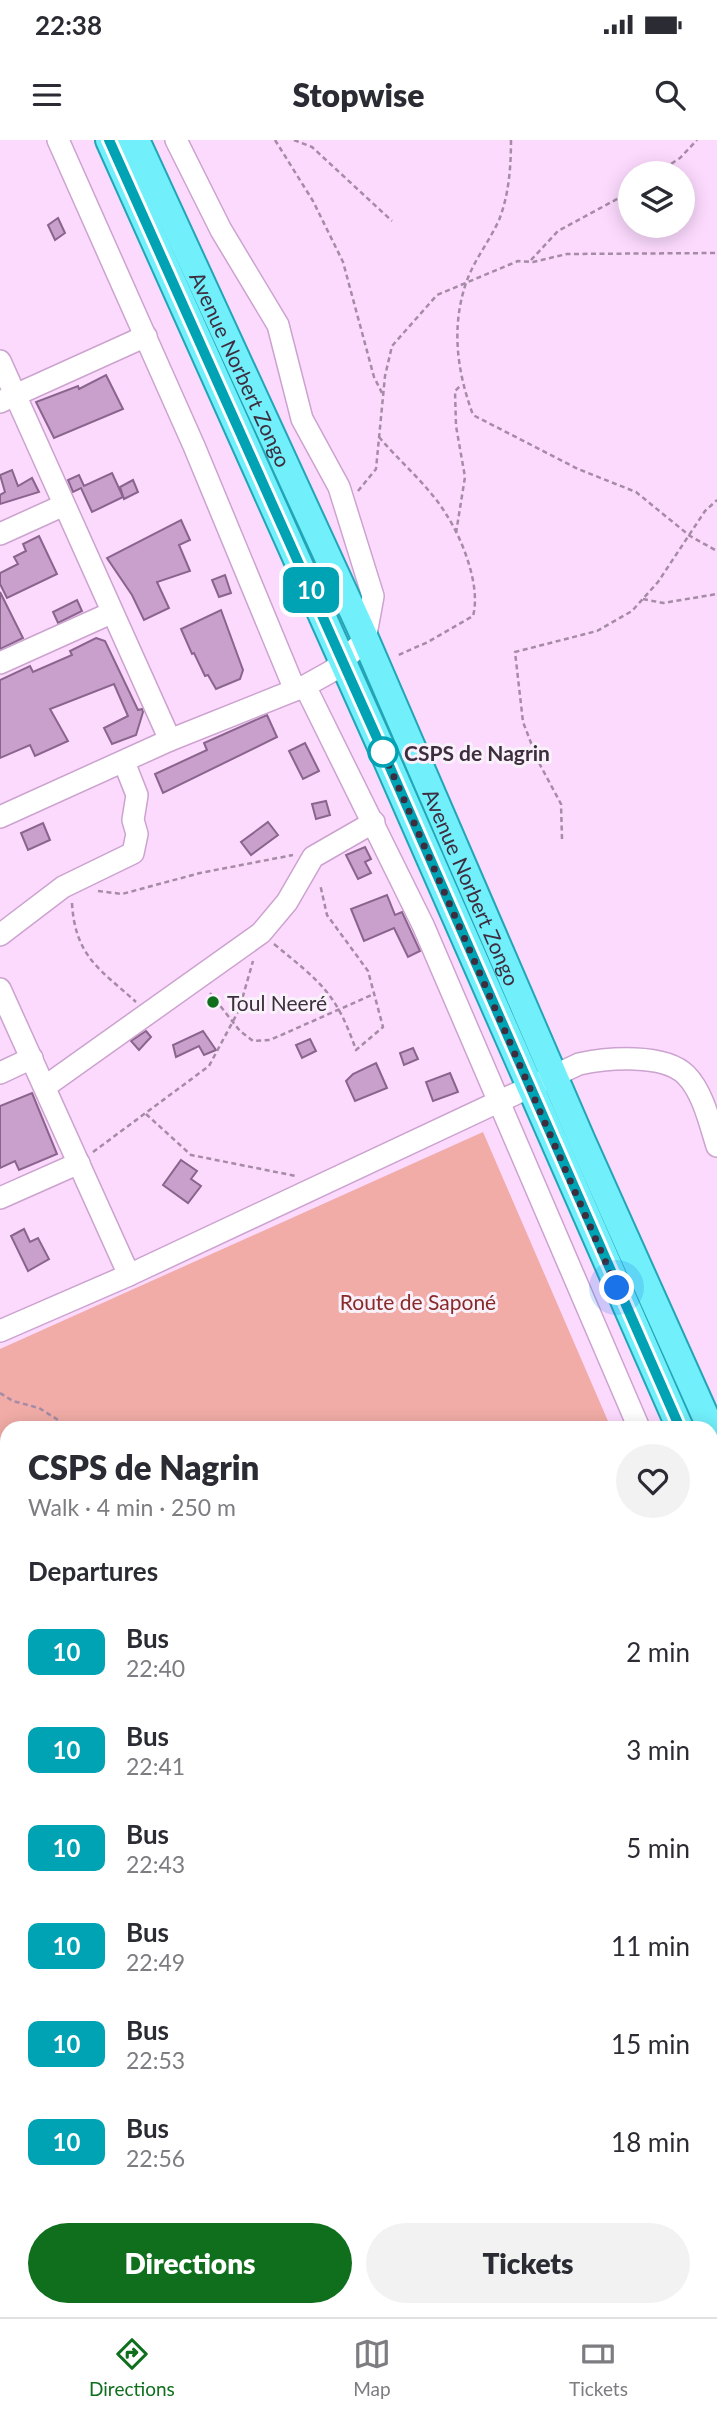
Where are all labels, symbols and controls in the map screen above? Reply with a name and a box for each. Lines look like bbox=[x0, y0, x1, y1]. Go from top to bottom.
text: 22:38 bbox=[35, 9, 102, 41]
text: Stopwise bbox=[292, 75, 425, 114]
icon: menu bbox=[28, 76, 66, 114]
icon: search bbox=[651, 76, 689, 114]
map controls bbox=[618, 161, 695, 238]
button: layers bbox=[618, 161, 695, 238]
street label: Avenue Norbert Zongo bbox=[186, 267, 297, 471]
line badge: 10 bbox=[280, 567, 342, 613]
text: 10 bbox=[297, 575, 325, 604]
marker: CSPS de Nagrin bbox=[368, 737, 398, 767]
place label: CSPS de Nagrin bbox=[404, 740, 550, 765]
street label: Avenue Norbert Zongo bbox=[419, 784, 526, 989]
place label: Toul Neeré bbox=[227, 990, 327, 1015]
marker: Toul Neeré bbox=[205, 994, 221, 1010]
your location bbox=[599, 1270, 634, 1305]
park label: Route de Saponé bbox=[340, 1289, 496, 1314]
button: heart bbox=[616, 1444, 690, 1518]
text: CSPS de Nagrin bbox=[28, 1447, 259, 1487]
text: Walk · 4 min · 250 m bbox=[28, 1493, 236, 1521]
text: Departures bbox=[28, 1555, 158, 1587]
text: Bus bbox=[126, 1622, 169, 1654]
text: 2 min bbox=[626, 1636, 690, 1668]
text: 10 bbox=[53, 1637, 80, 1666]
text: 22:40 bbox=[126, 1654, 185, 1682]
text: Bus bbox=[126, 1720, 169, 1752]
text: 3 min bbox=[626, 1734, 690, 1766]
text: 10 bbox=[53, 1735, 80, 1764]
text: 22:41 bbox=[126, 1752, 185, 1780]
text: Bus bbox=[126, 1818, 169, 1850]
text: 5 min bbox=[626, 1832, 690, 1864]
text: 10 bbox=[53, 1833, 80, 1862]
text: 22:43 bbox=[126, 1850, 185, 1878]
text: Bus bbox=[126, 1916, 169, 1948]
text: 11 min bbox=[611, 1930, 690, 1962]
text: 10 bbox=[53, 1931, 80, 1960]
text: 22:49 bbox=[126, 1948, 185, 1976]
text: Bus bbox=[126, 2014, 169, 2046]
text: 15 min bbox=[611, 2028, 690, 2060]
text: 10 bbox=[53, 2029, 80, 2058]
text: 22:53 bbox=[126, 2046, 185, 2074]
text: Bus bbox=[126, 2112, 169, 2144]
text: 18 min bbox=[611, 2126, 690, 2158]
text: 10 bbox=[53, 2127, 80, 2156]
text: 22:56 bbox=[126, 2144, 185, 2172]
button: Directions bbox=[28, 2223, 352, 2303]
button: Tickets bbox=[366, 2223, 690, 2303]
tab: Directions bbox=[89, 2335, 175, 2400]
tab: Map bbox=[353, 2335, 391, 2400]
tab: Tickets bbox=[569, 2335, 628, 2400]

